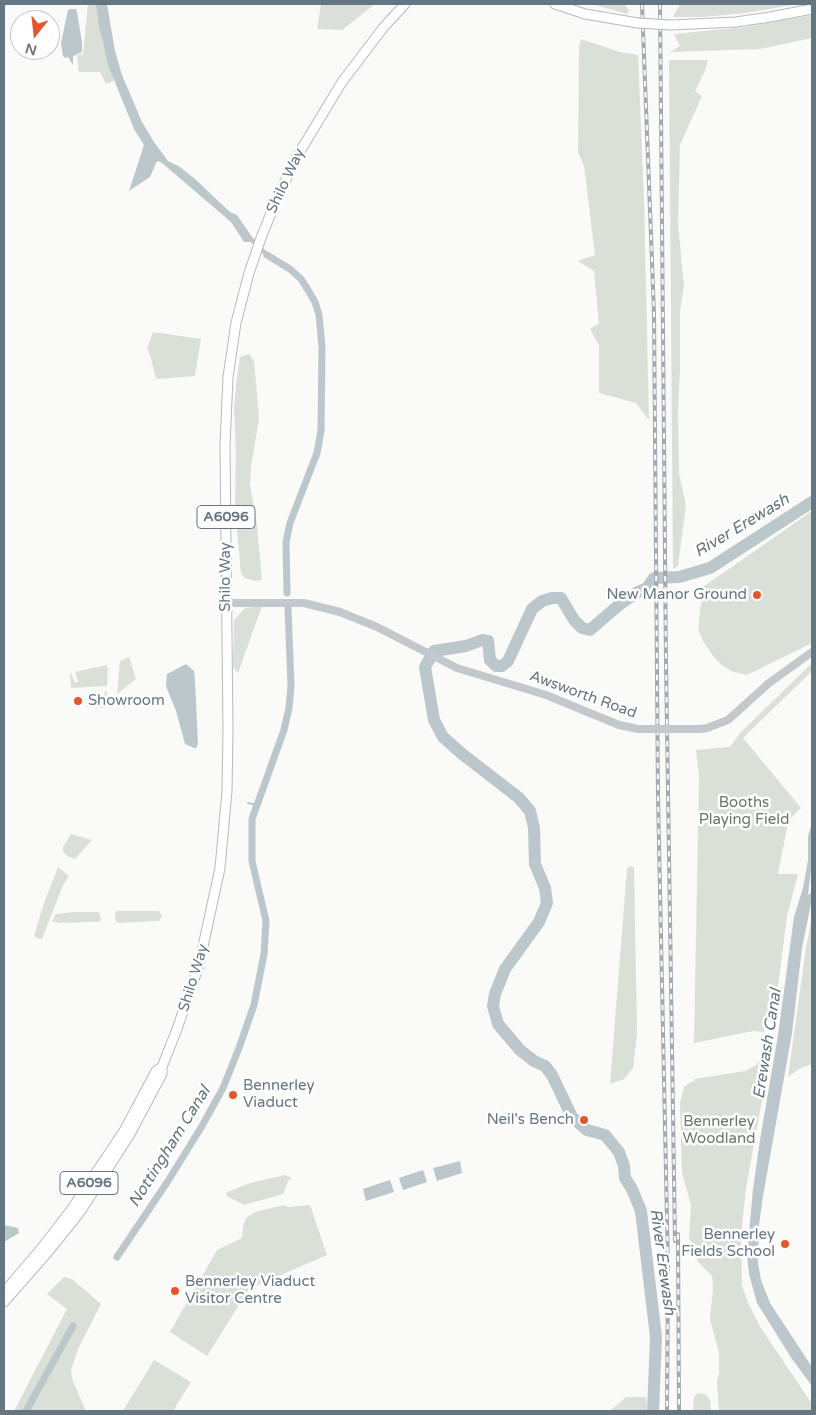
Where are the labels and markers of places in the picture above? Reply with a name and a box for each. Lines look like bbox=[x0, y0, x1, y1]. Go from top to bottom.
place label: New Manor Ground bbox=[606, 586, 747, 604]
marker: New Manor Ground bbox=[751, 589, 763, 601]
place label: Showroom bbox=[88, 692, 165, 710]
marker: Showroom bbox=[72, 695, 84, 707]
place label: Bennerley Viaduct bbox=[243, 1077, 315, 1112]
marker: Bennerley Viaduct bbox=[227, 1089, 239, 1101]
place label: Neil's Bench bbox=[487, 1111, 574, 1129]
marker: Neil's Bench bbox=[578, 1114, 590, 1126]
place label: Bennerley Fields School bbox=[681, 1226, 775, 1261]
marker: Bennerley Fields School bbox=[779, 1238, 791, 1250]
place label: Bennerley Viaduct Visitor Centre bbox=[185, 1273, 315, 1308]
marker: Bennerley Viaduct Visitor Centre bbox=[169, 1285, 181, 1297]

